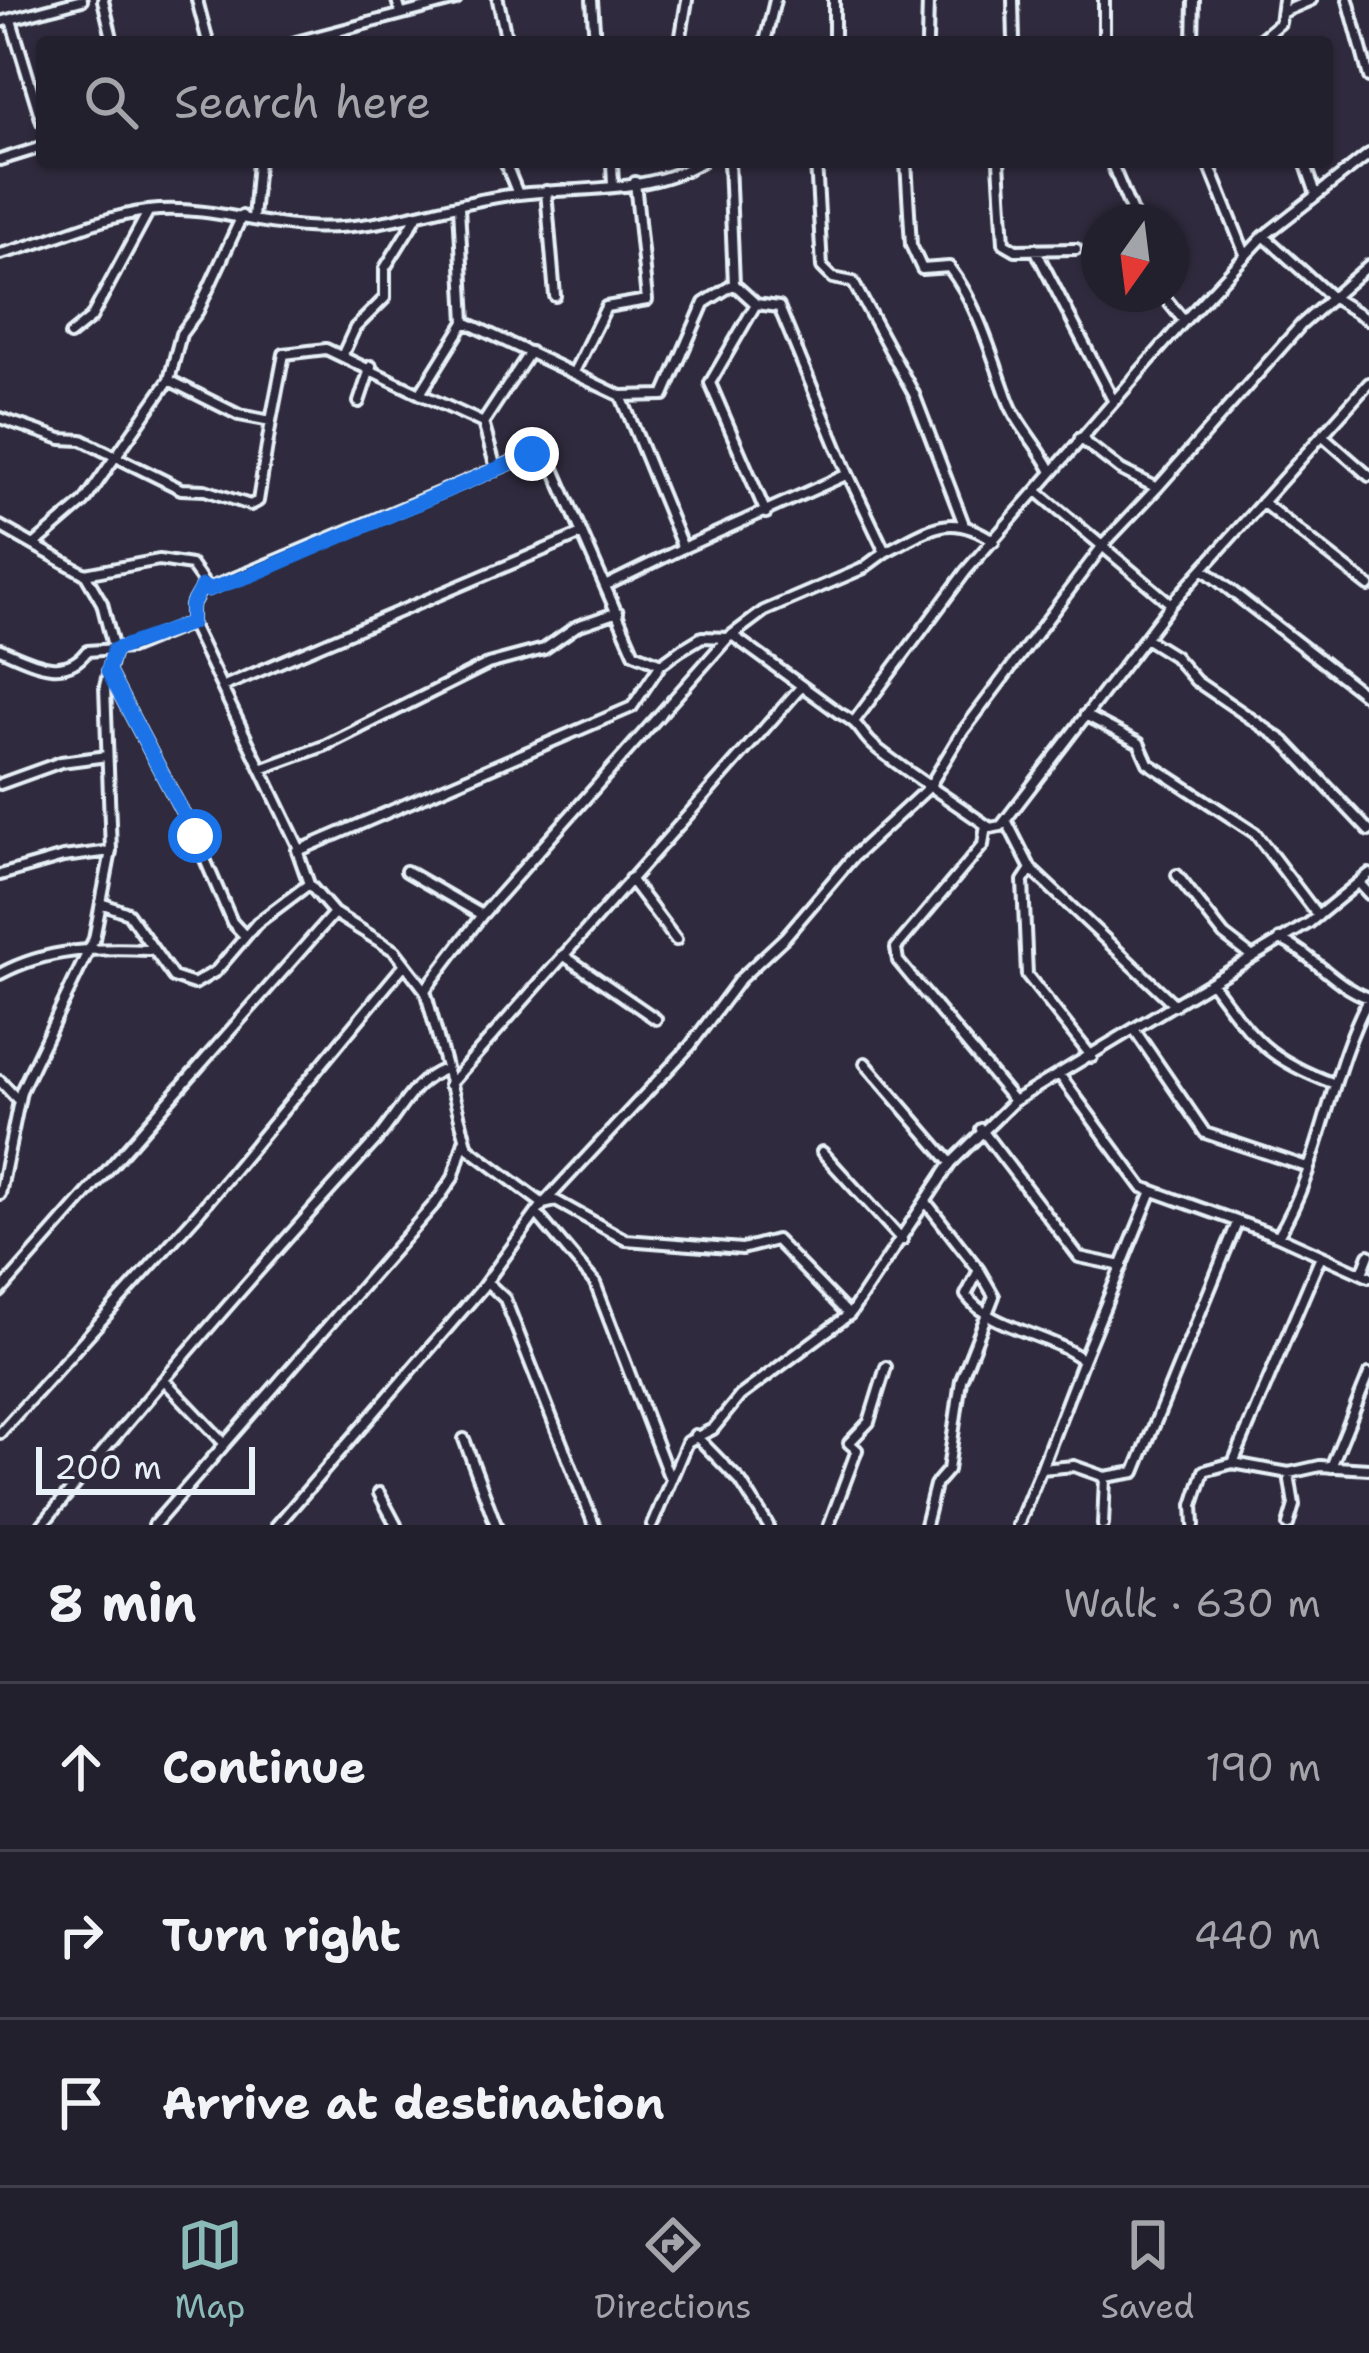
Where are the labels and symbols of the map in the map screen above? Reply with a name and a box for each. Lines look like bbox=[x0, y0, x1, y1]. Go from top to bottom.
north arrow bbox=[1081, 204, 1189, 312]
route end bbox=[505, 427, 559, 481]
route start bbox=[168, 809, 222, 863]
scale bar bbox=[36, 1441, 255, 1494]

